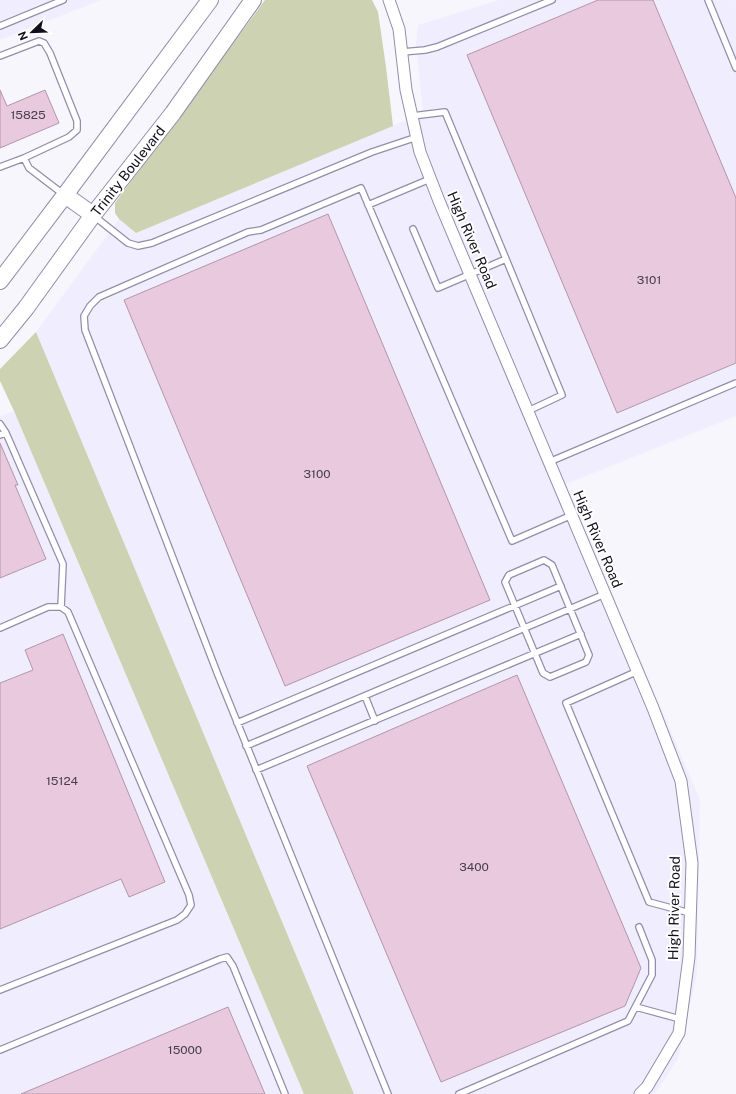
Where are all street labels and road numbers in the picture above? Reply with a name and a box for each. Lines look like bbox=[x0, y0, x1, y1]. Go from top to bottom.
street label: Trinity Boulevard bbox=[88, 123, 168, 219]
street label: High River Road bbox=[444, 189, 500, 291]
street label: High River Road bbox=[570, 488, 626, 590]
street label: High River Road bbox=[665, 856, 683, 960]

